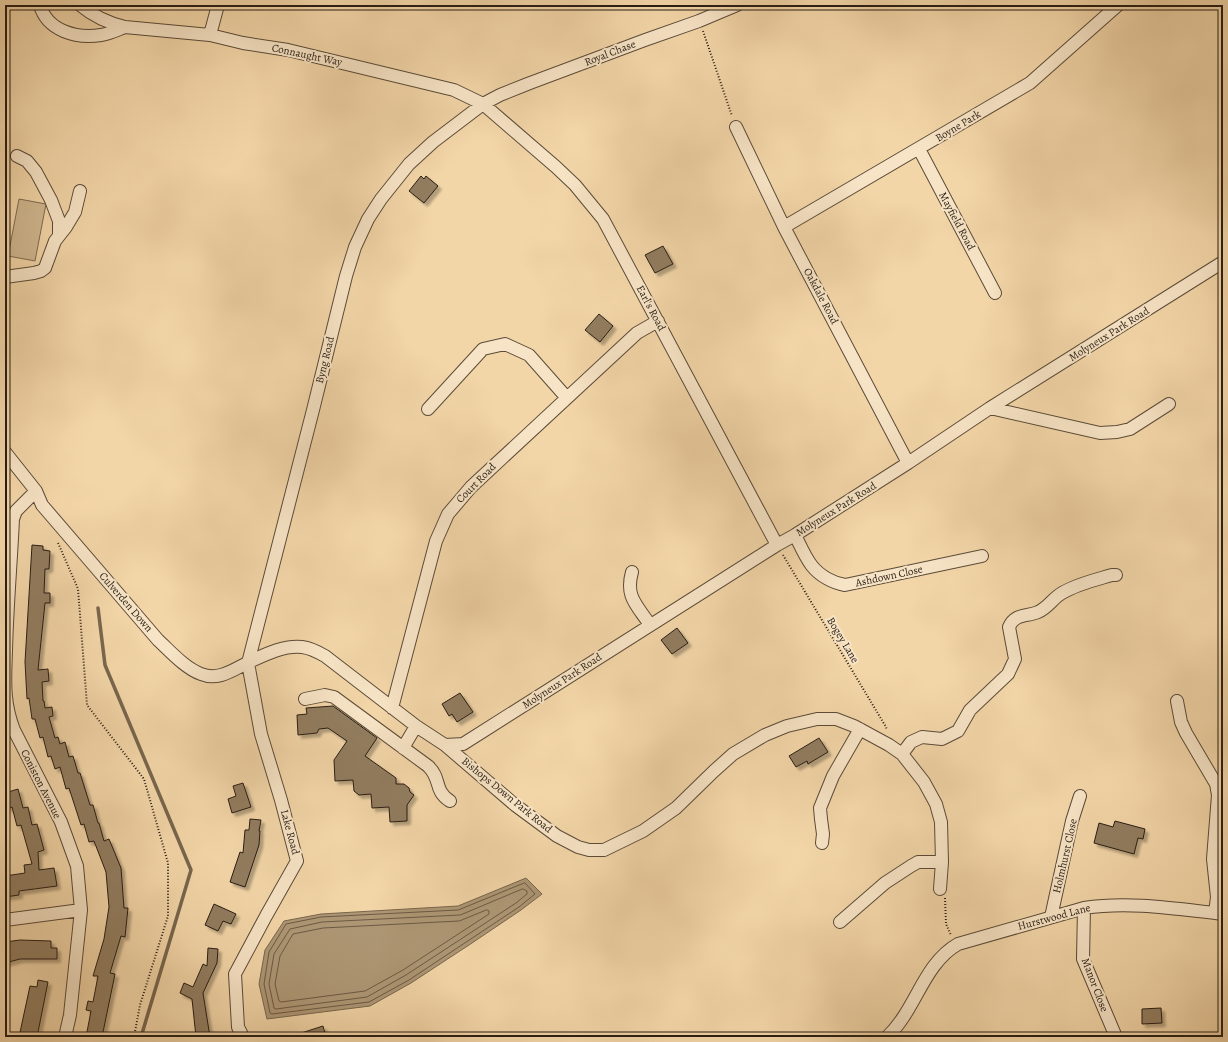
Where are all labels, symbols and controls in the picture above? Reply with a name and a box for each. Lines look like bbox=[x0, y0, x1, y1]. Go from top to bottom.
street label: Royal Chase bbox=[582, 36, 638, 70]
street label: Connaught Way bbox=[270, 40, 344, 70]
street label: Boyne Park bbox=[933, 106, 984, 145]
street label: Mayfield Road bbox=[935, 189, 979, 253]
street label: Oakdale Road bbox=[800, 265, 842, 327]
street label: Earl's Road bbox=[633, 283, 669, 334]
street label: Molyneux Park Road bbox=[1066, 303, 1152, 365]
street label: Byng Road bbox=[312, 335, 338, 385]
street label: Court Road bbox=[453, 460, 499, 506]
street label: Molyneux Park Road bbox=[793, 478, 879, 540]
street label: Ashdown Close bbox=[853, 562, 924, 591]
street label: Culverden Down bbox=[96, 569, 156, 635]
street label: Bogey Lane bbox=[823, 614, 863, 666]
street label: Molyneux Park Road bbox=[519, 650, 605, 712]
street label: Coniston Avenue bbox=[17, 747, 65, 821]
street label: Bishops Down Park Road bbox=[459, 754, 555, 836]
street label: Lake Road bbox=[277, 808, 303, 856]
street label: Holmhurst Close bbox=[1049, 817, 1081, 895]
street label: Hurstwood Lane bbox=[1016, 900, 1092, 934]
street label: Manor Close bbox=[1078, 956, 1112, 1014]

